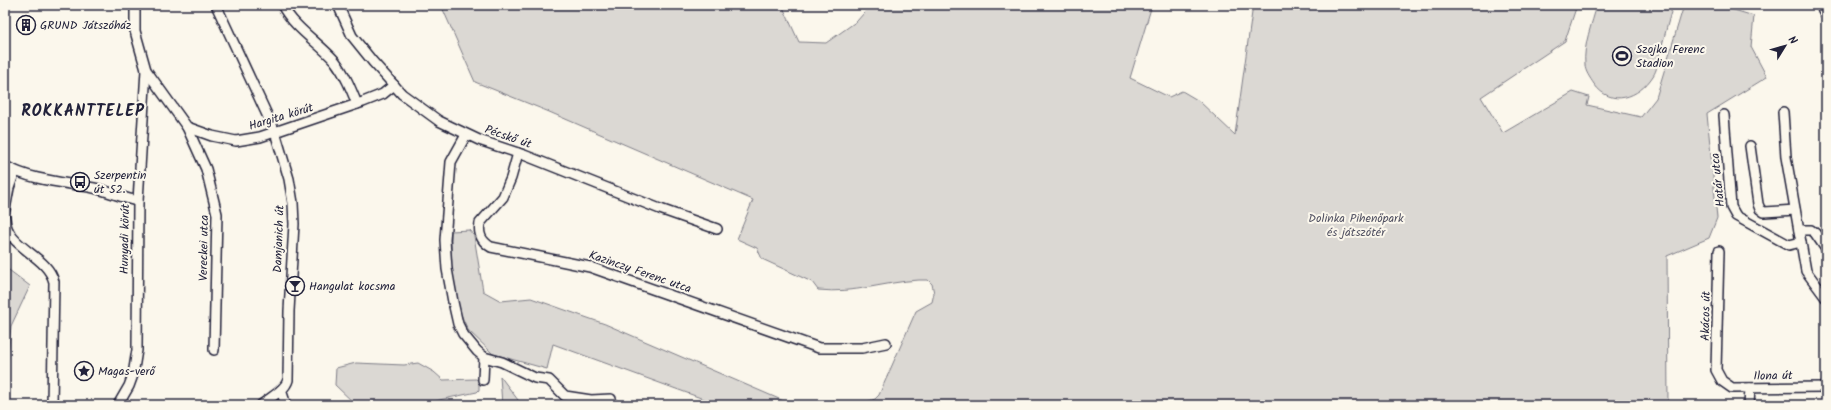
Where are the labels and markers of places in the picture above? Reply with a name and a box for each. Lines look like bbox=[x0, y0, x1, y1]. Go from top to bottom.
building icon: GRUND Játszóház bbox=[15, 14, 37, 36]
place label: GRUND Játszóház bbox=[40, 16, 131, 35]
place label: Szojka Ferenc Stadion bbox=[1636, 40, 1705, 73]
sports icon: Szojka Ferenc Stadion bbox=[1611, 45, 1633, 67]
place label: Szerpentin út 52. bbox=[94, 166, 146, 199]
bus stop icon: Szerpentin út 52. bbox=[69, 171, 91, 193]
bar icon: Hangulat kocsma bbox=[284, 275, 306, 297]
place label: Hangulat kocsma bbox=[309, 277, 396, 296]
place icon: Magas-verő bbox=[73, 360, 95, 382]
place label: Magas-verő bbox=[98, 362, 156, 381]

